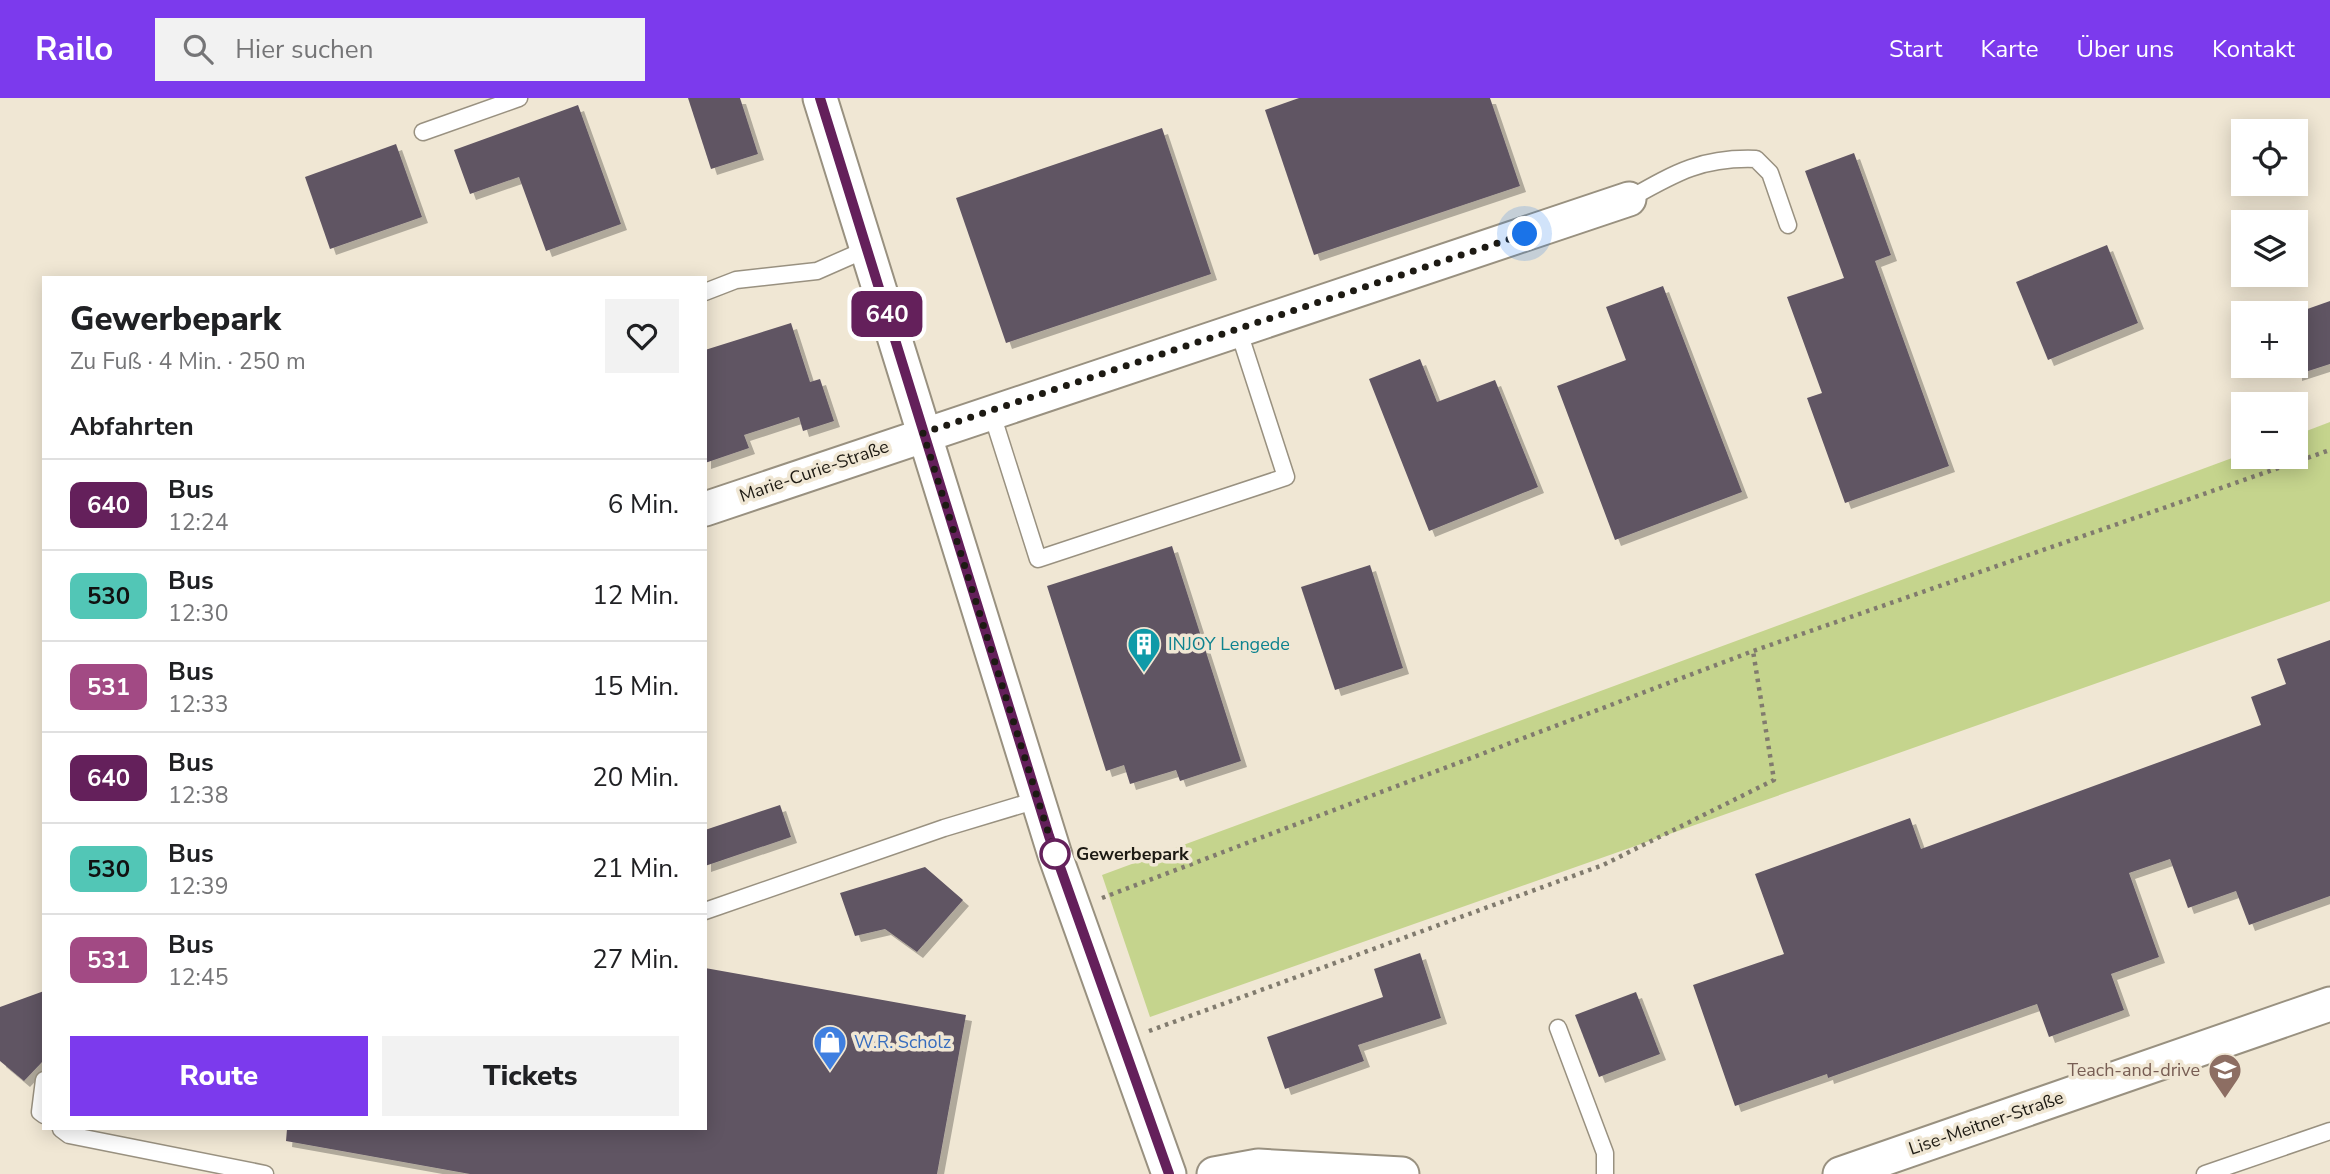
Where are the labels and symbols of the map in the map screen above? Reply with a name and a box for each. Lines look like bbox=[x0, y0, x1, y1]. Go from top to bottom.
your location bbox=[1507, 216, 1542, 251]
line badge: 640 bbox=[847, 291, 927, 337]
street label: Marie-Curie-Straße bbox=[736, 434, 892, 508]
building icon: INJOY Lengede bbox=[1125, 625, 1163, 674]
place label: INJOY Lengede bbox=[1168, 632, 1290, 656]
marker: Gewerbepark bbox=[1040, 839, 1070, 869]
place label: Gewerbepark bbox=[1076, 842, 1189, 866]
shop icon: W.R. Scholz bbox=[811, 1023, 849, 1072]
place label: W.R. Scholz bbox=[854, 1030, 951, 1054]
school or university icon: Teach-and-drive bbox=[2206, 1051, 2244, 1100]
place label: Teach-and-drive bbox=[2067, 1058, 2200, 1082]
street label: Lise-Meitner-Straße bbox=[1905, 1085, 2067, 1161]

